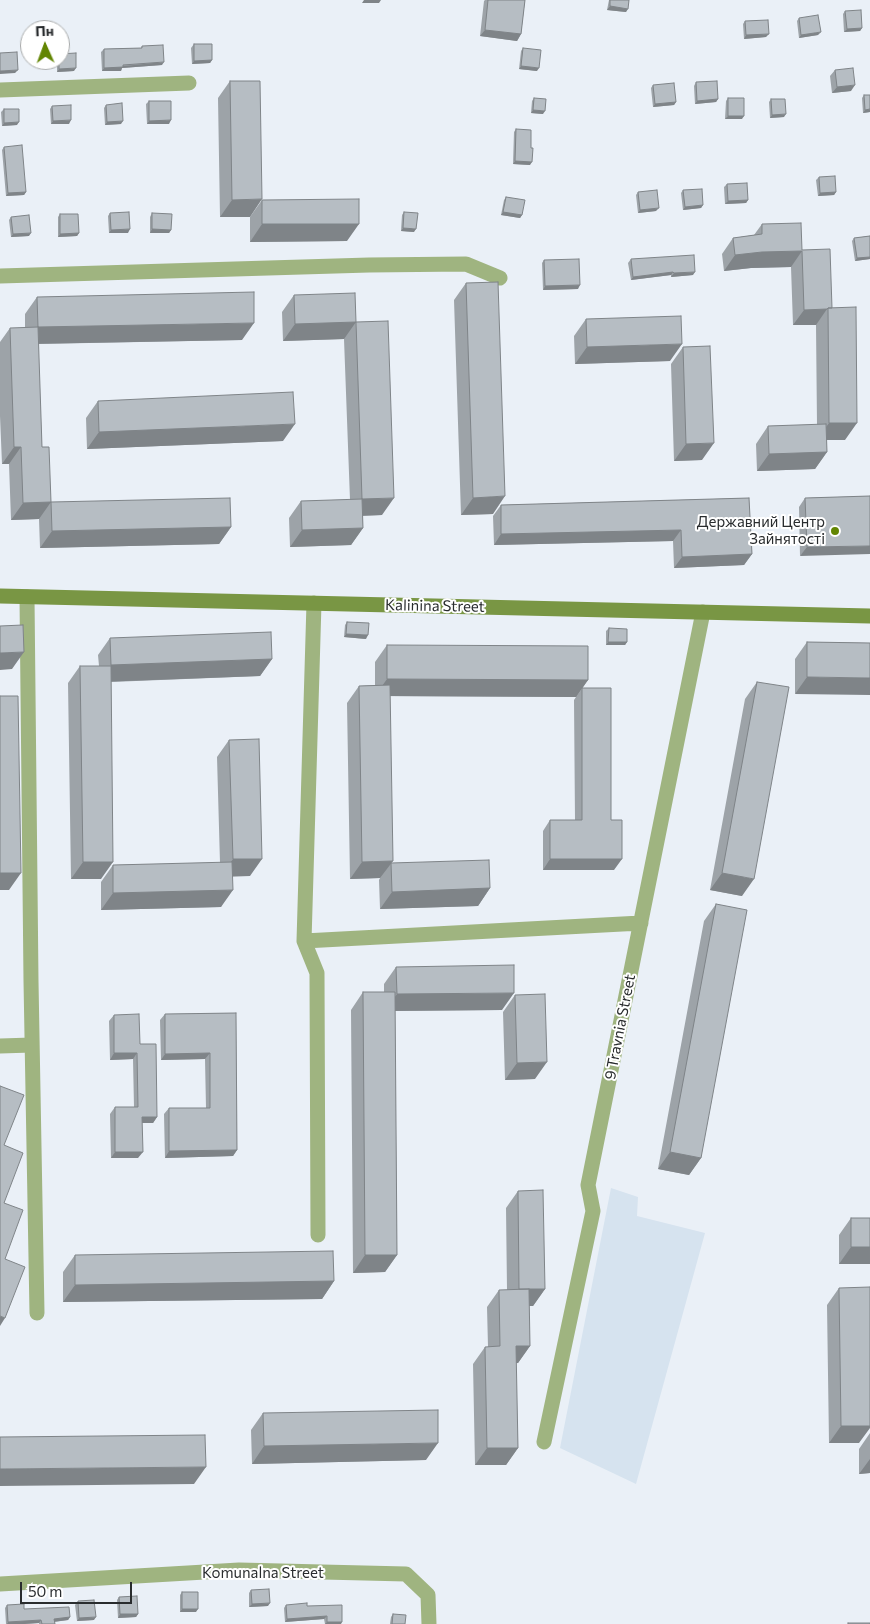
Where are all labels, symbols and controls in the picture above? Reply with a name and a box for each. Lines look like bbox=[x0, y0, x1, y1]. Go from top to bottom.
north arrow bbox=[20, 20, 70, 70]
text: Пн bbox=[35, 22, 54, 39]
place label: Державний Центр Зайнятості bbox=[697, 513, 825, 548]
marker: Державний Центр Зайнятості bbox=[829, 525, 841, 537]
street label: Kalinina Street bbox=[385, 596, 485, 616]
street label: 9 Travnia Street bbox=[601, 973, 639, 1081]
street label: Komunalna Street bbox=[202, 1564, 324, 1582]
scale bar bbox=[22, 1572, 135, 1604]
text: 50 m bbox=[28, 1582, 62, 1600]

